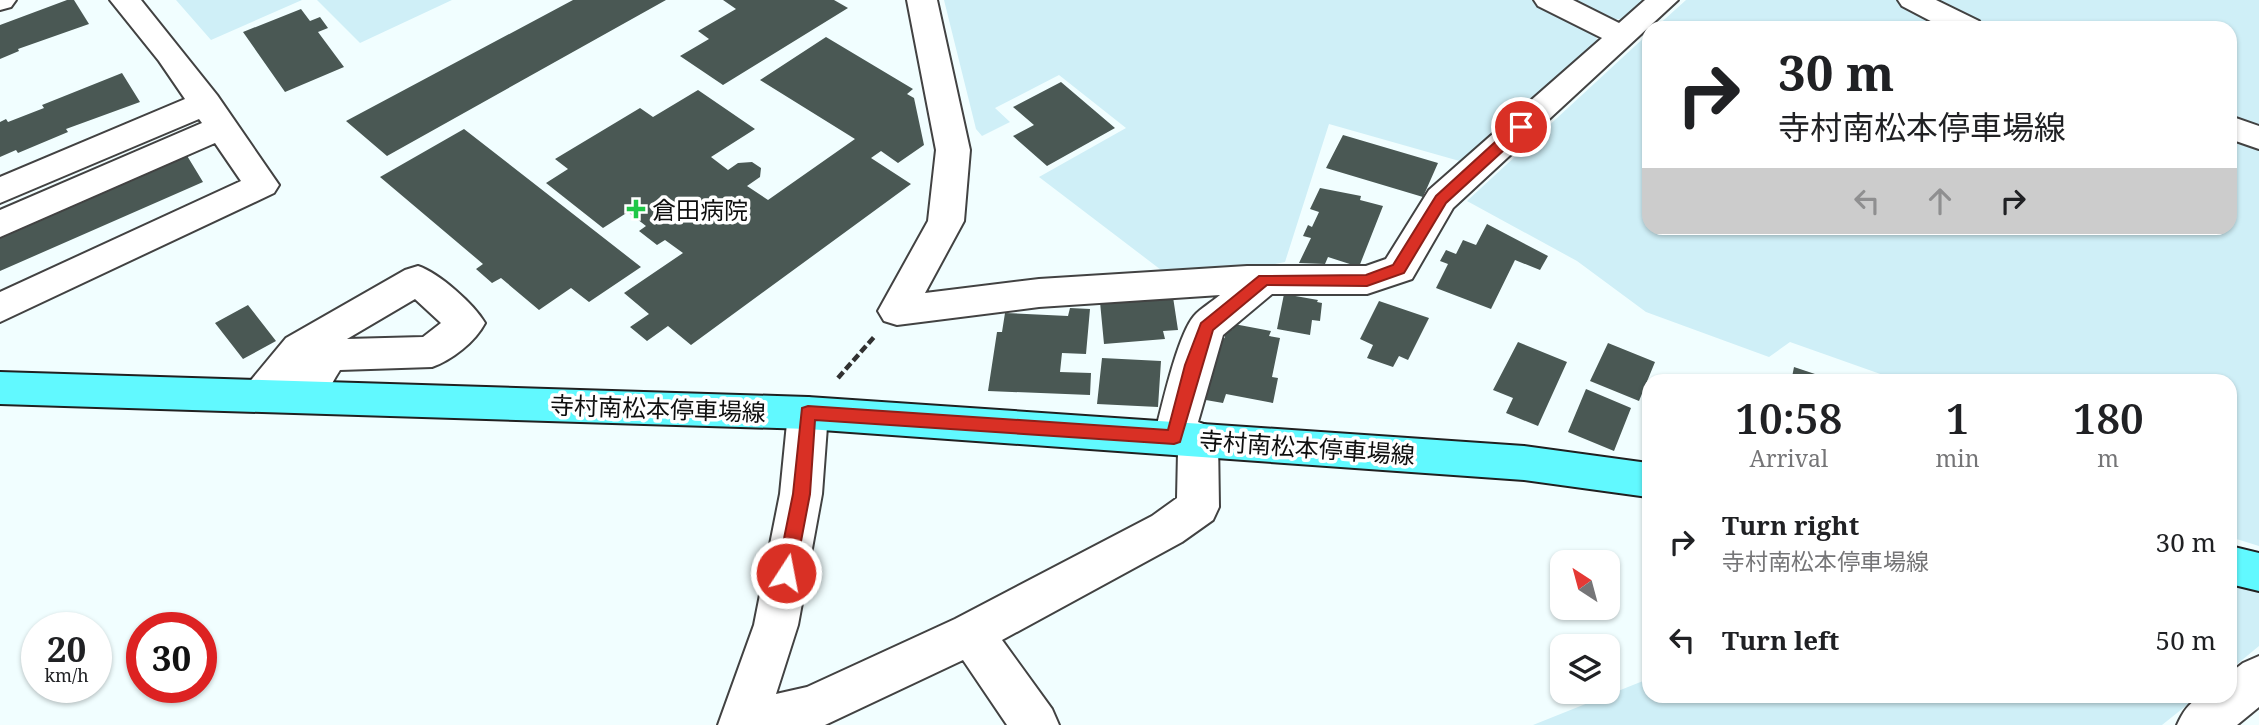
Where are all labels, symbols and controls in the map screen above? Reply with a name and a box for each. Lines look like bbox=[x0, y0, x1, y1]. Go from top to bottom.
text: 30 m bbox=[1778, 39, 1894, 105]
icon: right bbox=[1663, 49, 1754, 140]
pin bbox=[1491, 97, 1551, 157]
text: 寺村南松本停車場線 bbox=[1778, 105, 2066, 148]
icon: arrive bbox=[1502, 108, 1540, 146]
icon: left bbox=[1848, 182, 1886, 220]
icon: ahead bbox=[1921, 182, 1959, 220]
icon: right bbox=[1994, 182, 2032, 220]
place label: 倉田病院 bbox=[652, 193, 748, 226]
marker: 倉田病院 bbox=[626, 199, 646, 219]
street label: 寺村南松本停車場線 bbox=[549, 388, 767, 428]
text: 10:58 bbox=[1735, 389, 1842, 446]
text: 1 bbox=[1946, 389, 1969, 446]
text: 180 bbox=[2073, 389, 2144, 446]
street label: 寺村南松本停車場線 bbox=[1198, 423, 1416, 471]
text: Arrival bbox=[1749, 442, 1828, 474]
text: min bbox=[1936, 442, 1980, 474]
text: m bbox=[2097, 442, 2119, 474]
text: Turn right bbox=[1722, 507, 1859, 543]
icon: right bbox=[1663, 523, 1701, 561]
text: 30 m bbox=[2156, 524, 2216, 560]
position arrow bbox=[749, 536, 823, 610]
text: 寺村南松本停車場線 bbox=[1722, 545, 1929, 577]
north arrow bbox=[1550, 550, 1620, 620]
map controls bbox=[1550, 550, 1620, 704]
speed limit sign: 30 bbox=[126, 612, 217, 703]
icon: left bbox=[1663, 621, 1701, 659]
text: Turn left bbox=[1722, 622, 1839, 658]
text: 50 m bbox=[2156, 622, 2216, 658]
text: 20 bbox=[47, 625, 86, 672]
button: layers bbox=[1550, 634, 1620, 704]
text: km/h bbox=[44, 663, 89, 687]

